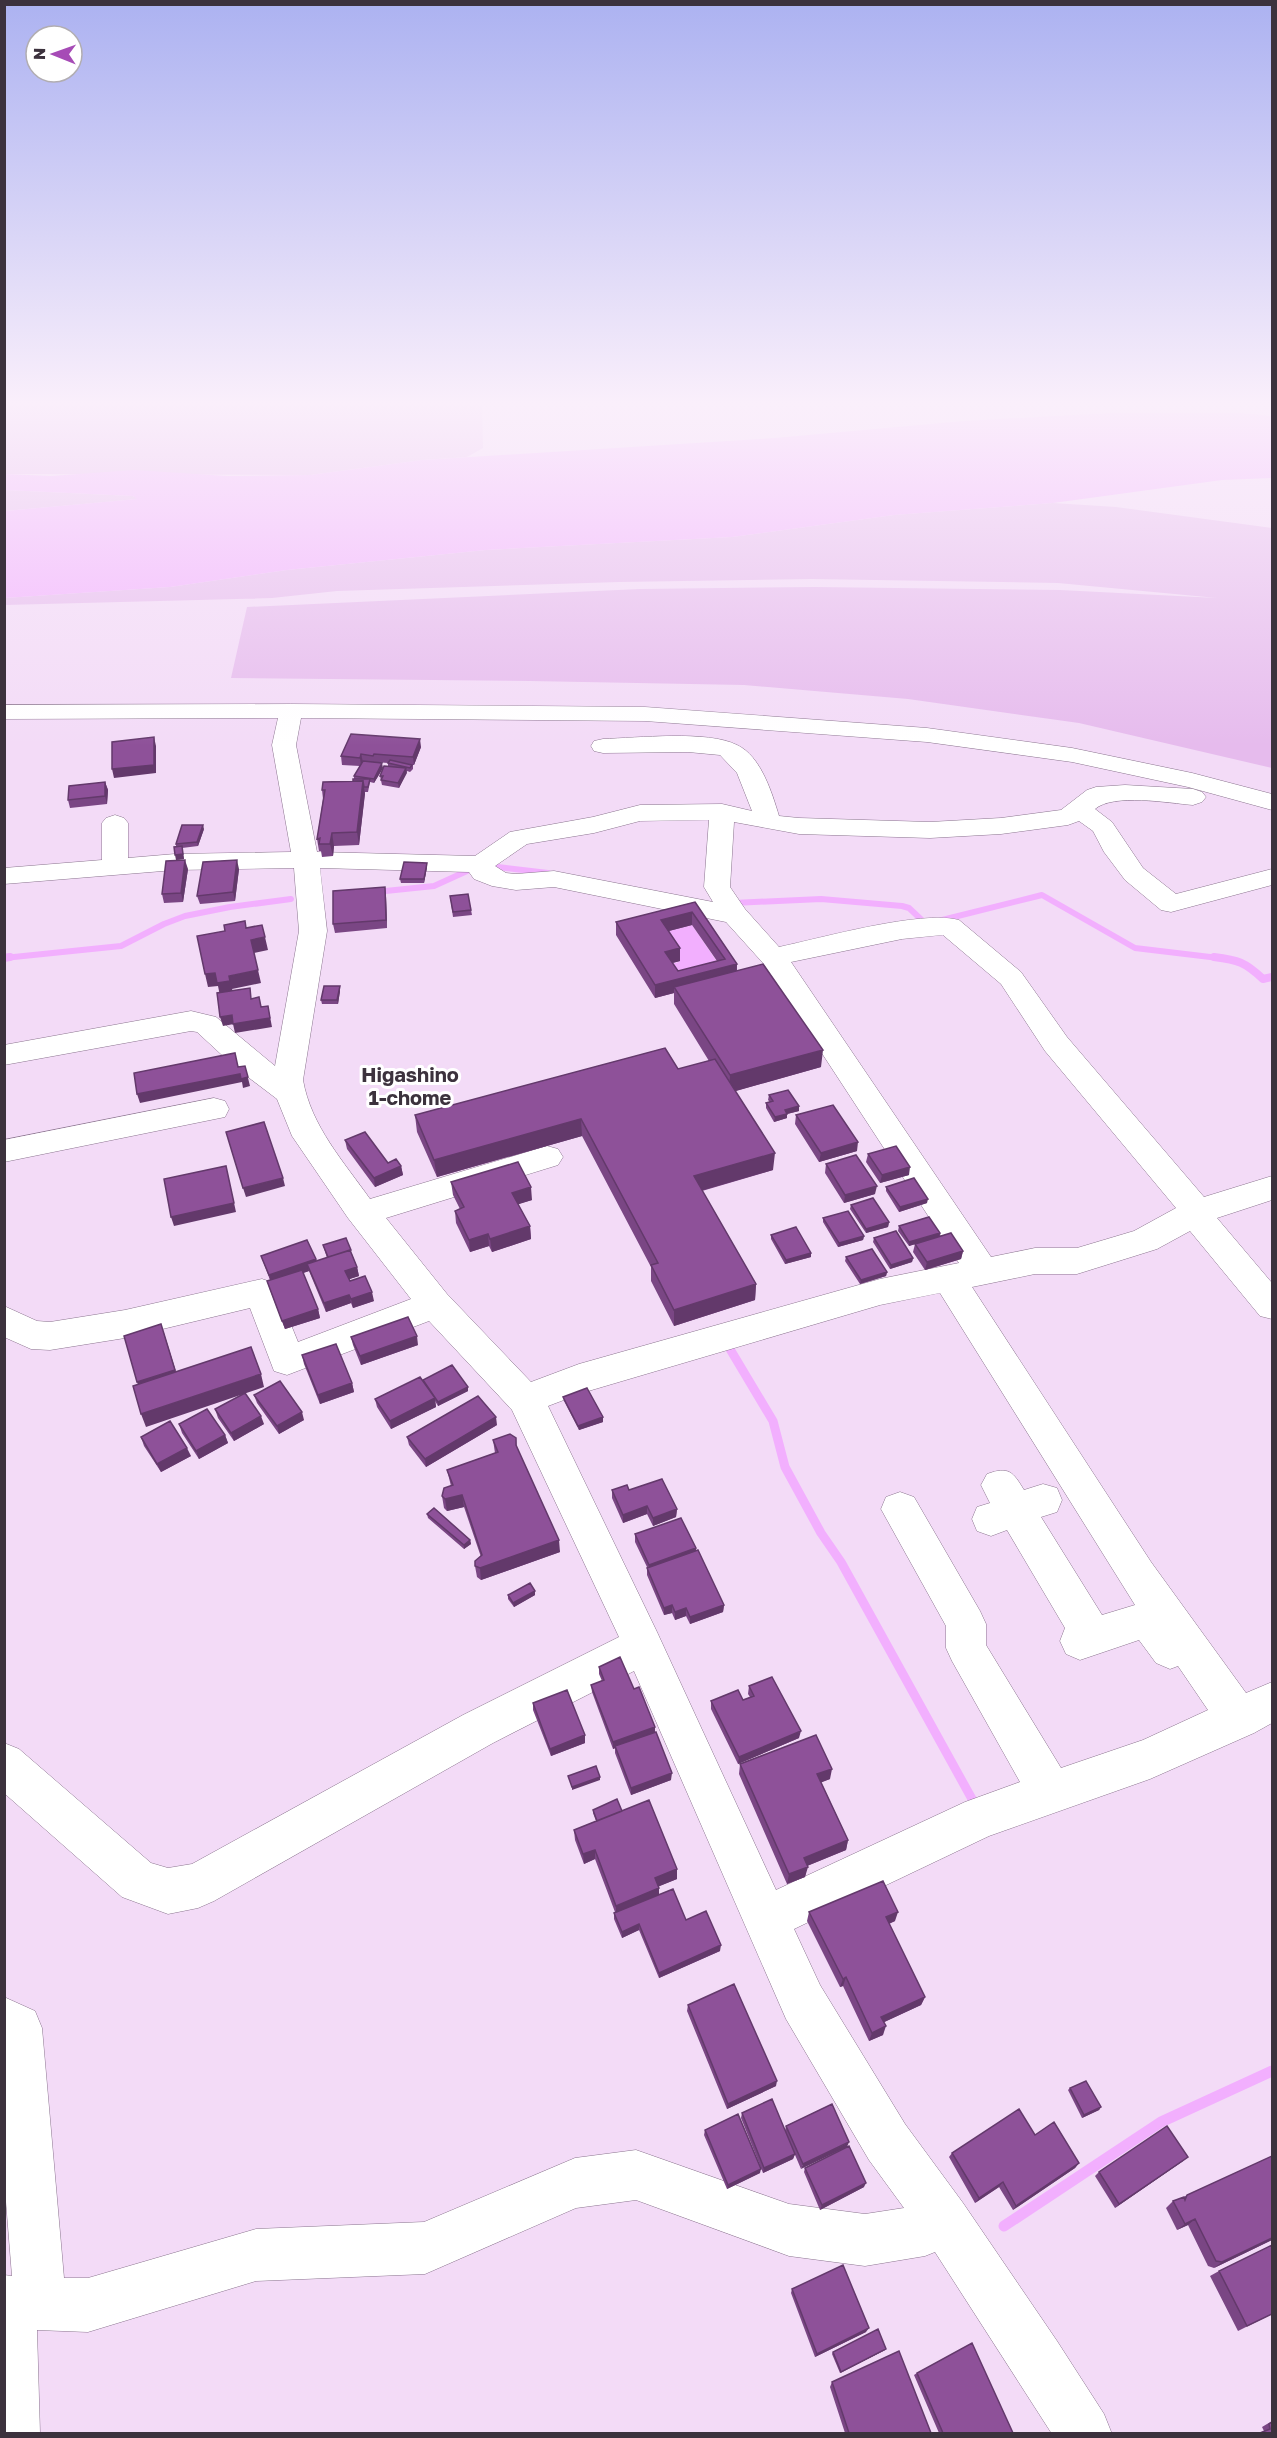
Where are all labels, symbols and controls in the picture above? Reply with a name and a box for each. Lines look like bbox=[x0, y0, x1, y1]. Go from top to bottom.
north arrow bbox=[24, 24, 84, 84]
text: N bbox=[29, 47, 49, 60]
district label: Higashino 1-chome bbox=[361, 1062, 459, 1109]

